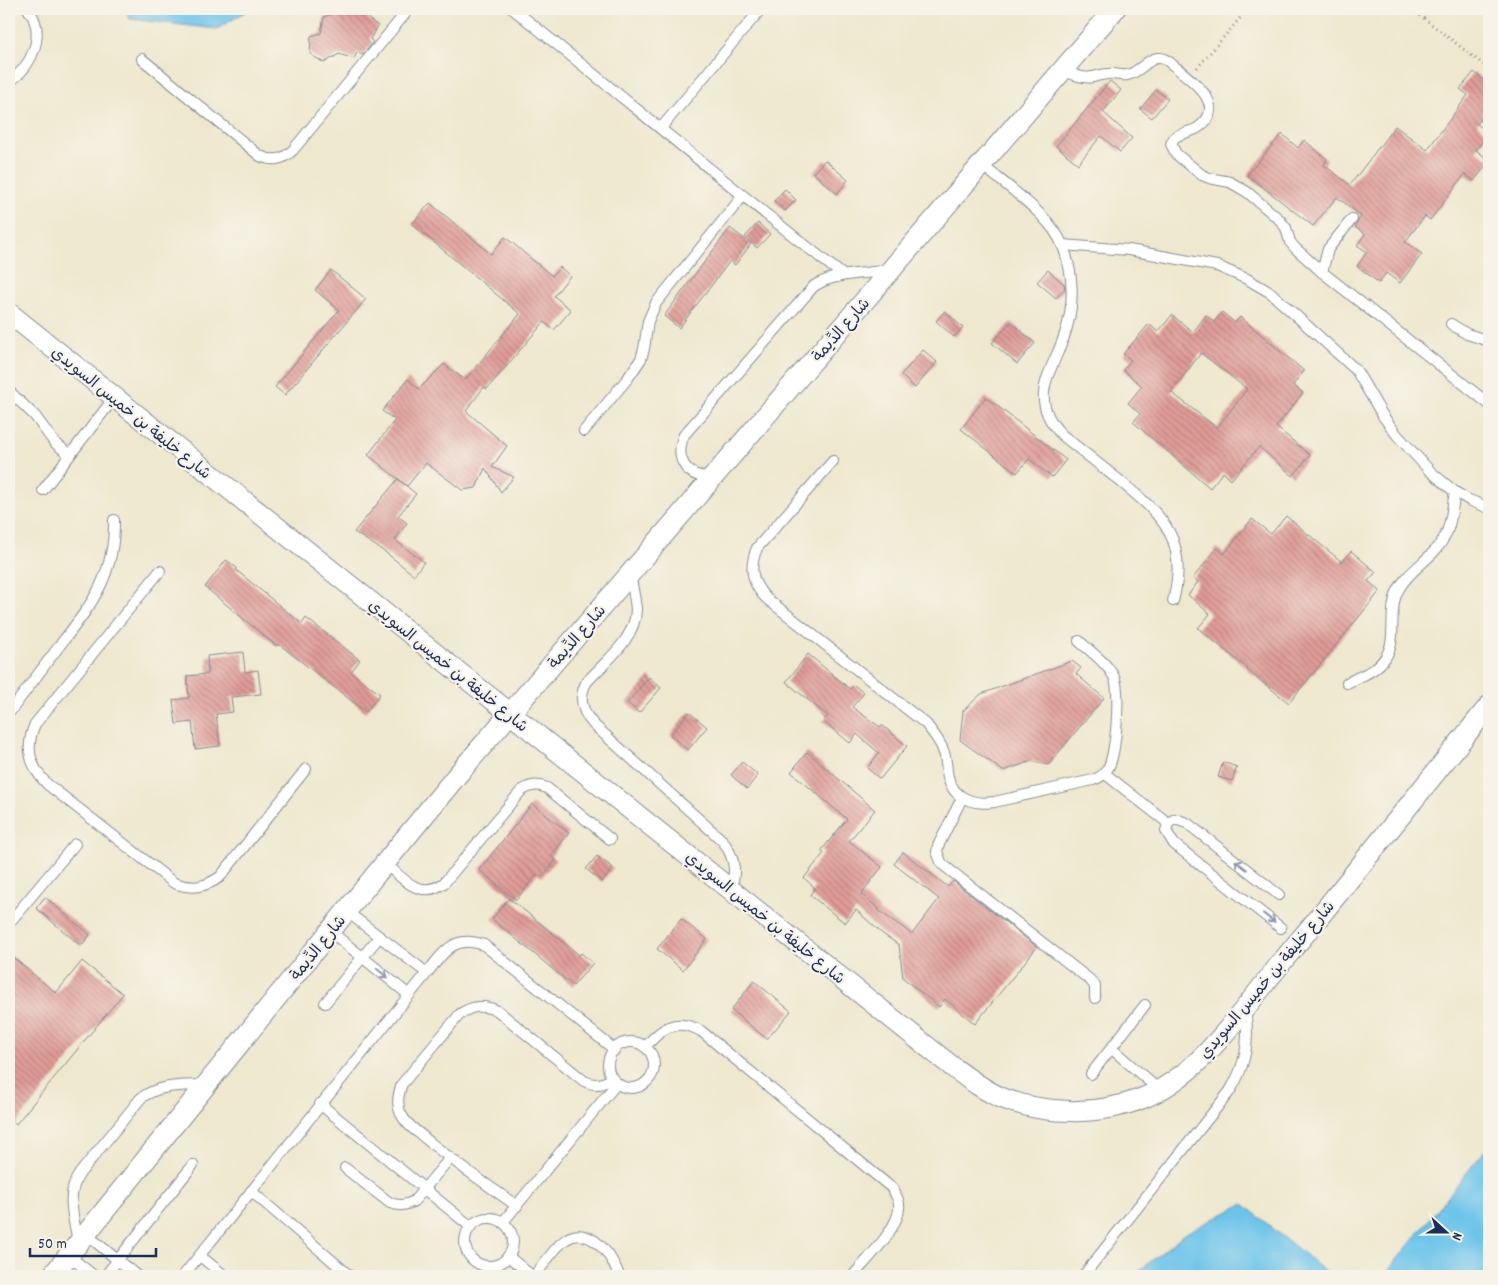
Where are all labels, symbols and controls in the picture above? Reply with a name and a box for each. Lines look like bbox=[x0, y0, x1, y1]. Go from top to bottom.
street label: شارع الدِّيمة bbox=[807, 293, 876, 368]
street label: شارع خليفة بن خميس السويدي bbox=[45, 342, 215, 486]
street label: شارع خليفة بن خميس السويدي bbox=[362, 595, 532, 739]
street label: شارع الدِّيمة bbox=[543, 600, 612, 675]
street label: شارع خليفة بن خميس السويدي bbox=[679, 847, 849, 991]
one-way arrow bbox=[1235, 859, 1248, 870]
street label: شارع خليفة بن خميس السويدي bbox=[1195, 897, 1341, 1065]
street label: شارع الدِّيمة bbox=[285, 911, 353, 986]
one-way arrow bbox=[1262, 913, 1275, 924]
one-way arrow bbox=[375, 967, 388, 978]
north arrow bbox=[1420, 1208, 1470, 1258]
scale bar bbox=[30, 1225, 156, 1257]
text: N bbox=[1446, 1229, 1467, 1243]
text: 50 m bbox=[38, 1234, 67, 1256]

